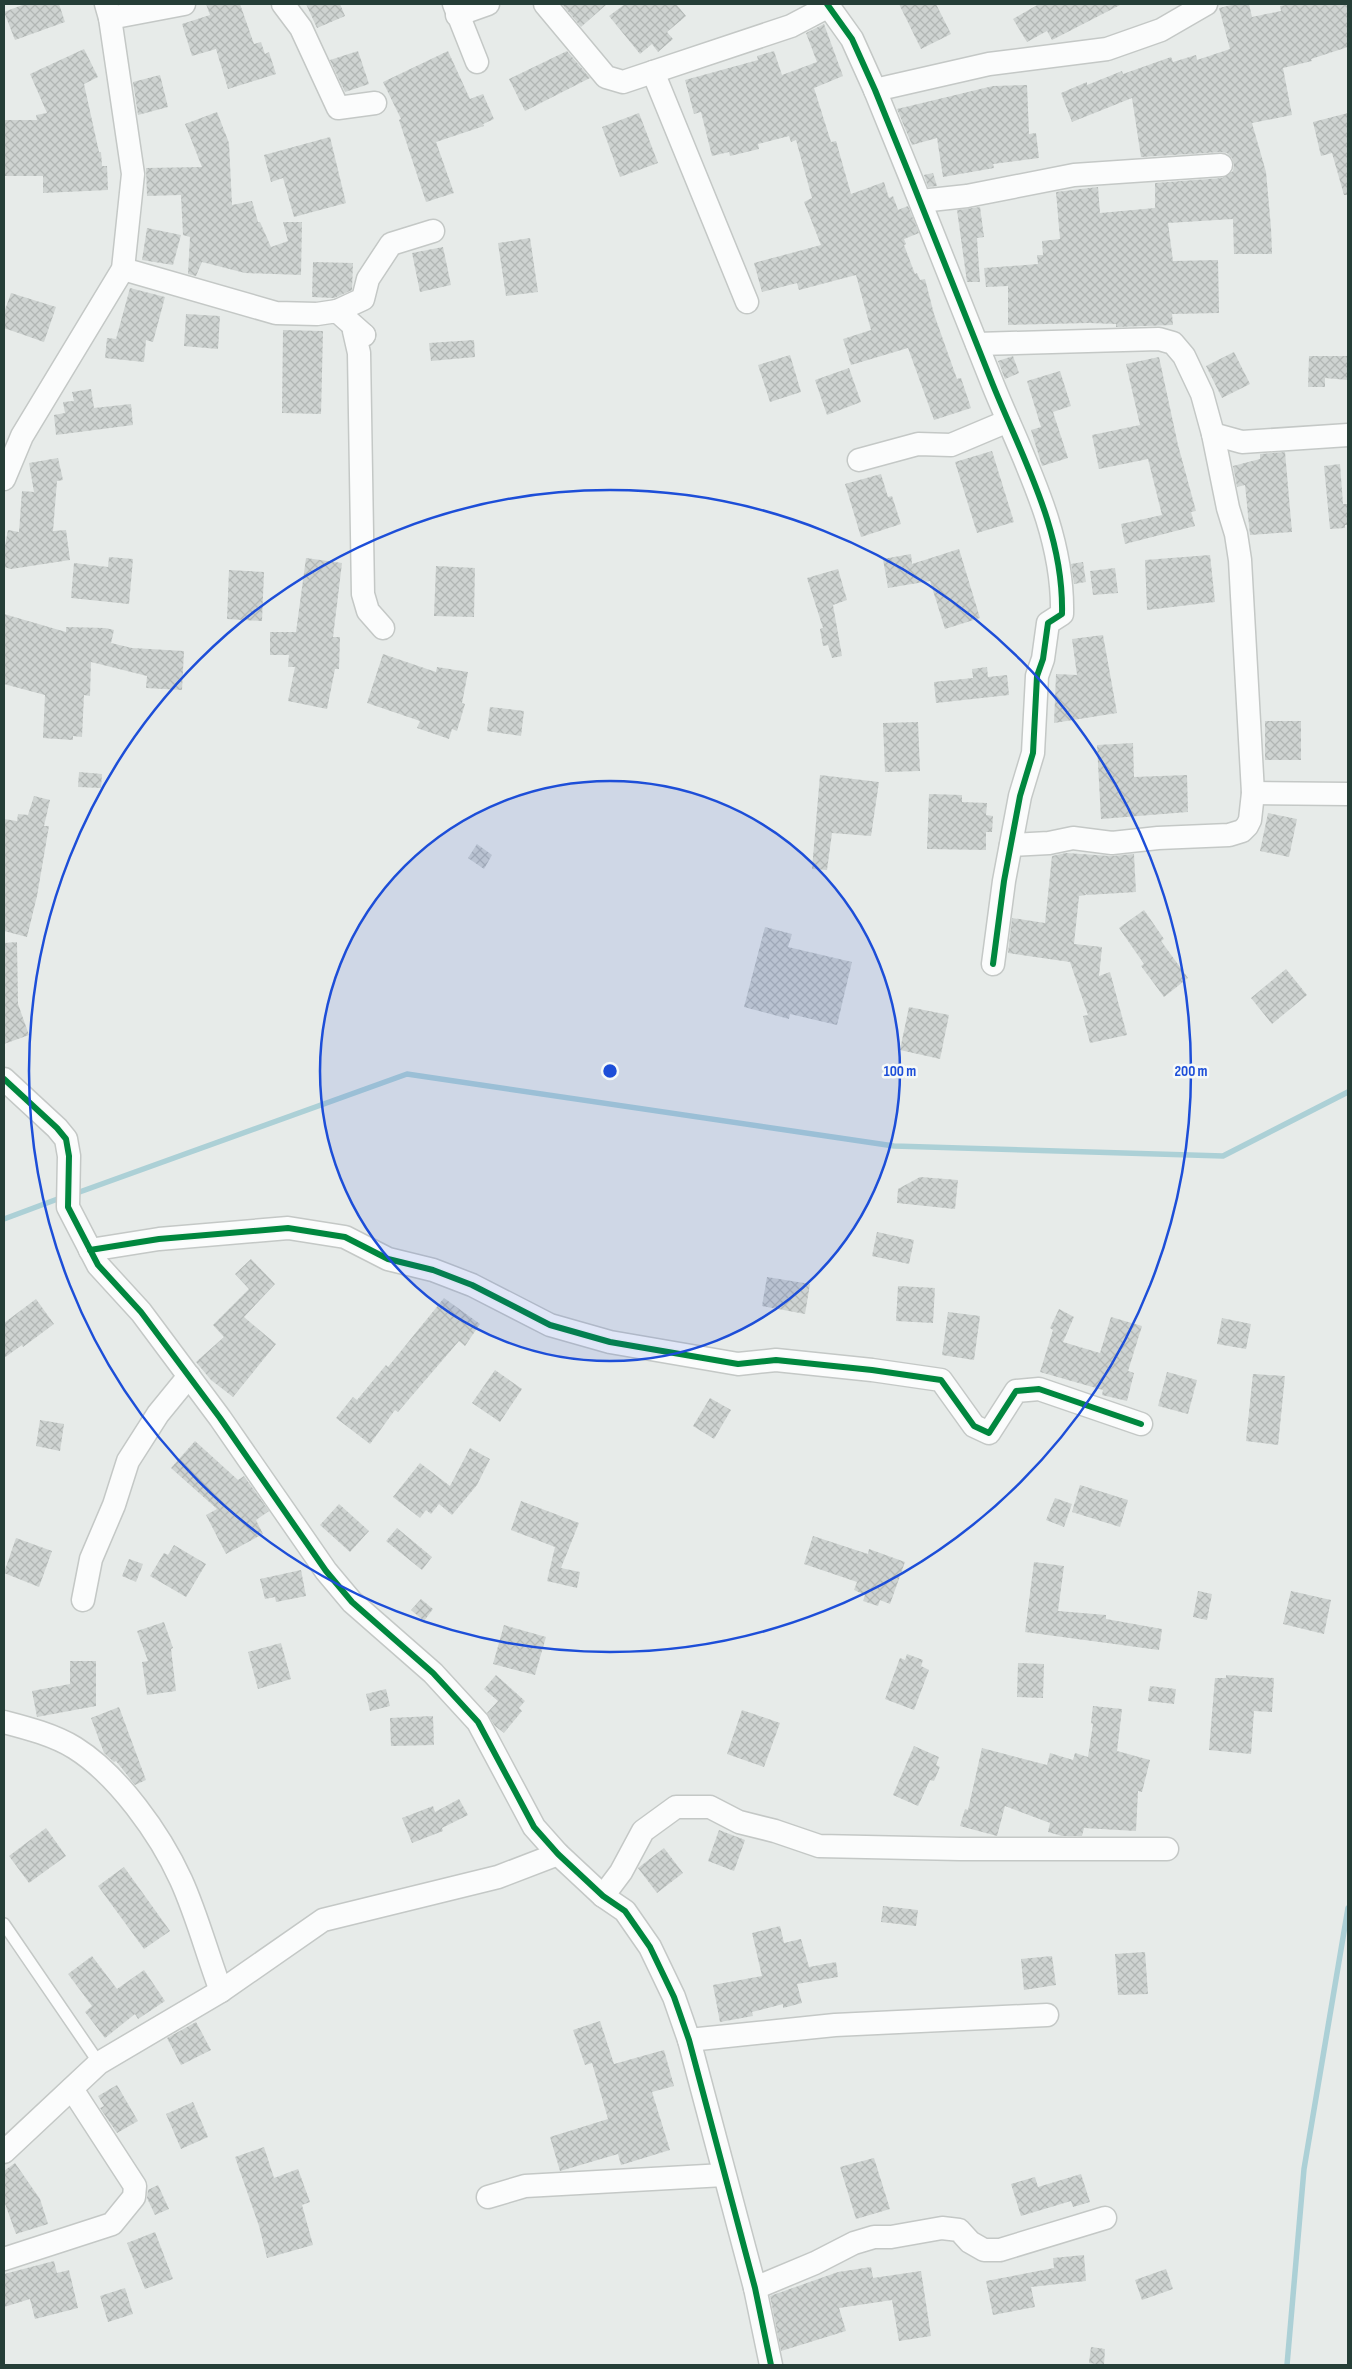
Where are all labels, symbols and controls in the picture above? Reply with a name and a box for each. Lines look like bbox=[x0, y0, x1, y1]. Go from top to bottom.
centre of rings bbox=[601, 1062, 619, 1080]
text: 100 m bbox=[884, 1062, 916, 1081]
text: 200 m bbox=[1174, 1062, 1208, 1081]

